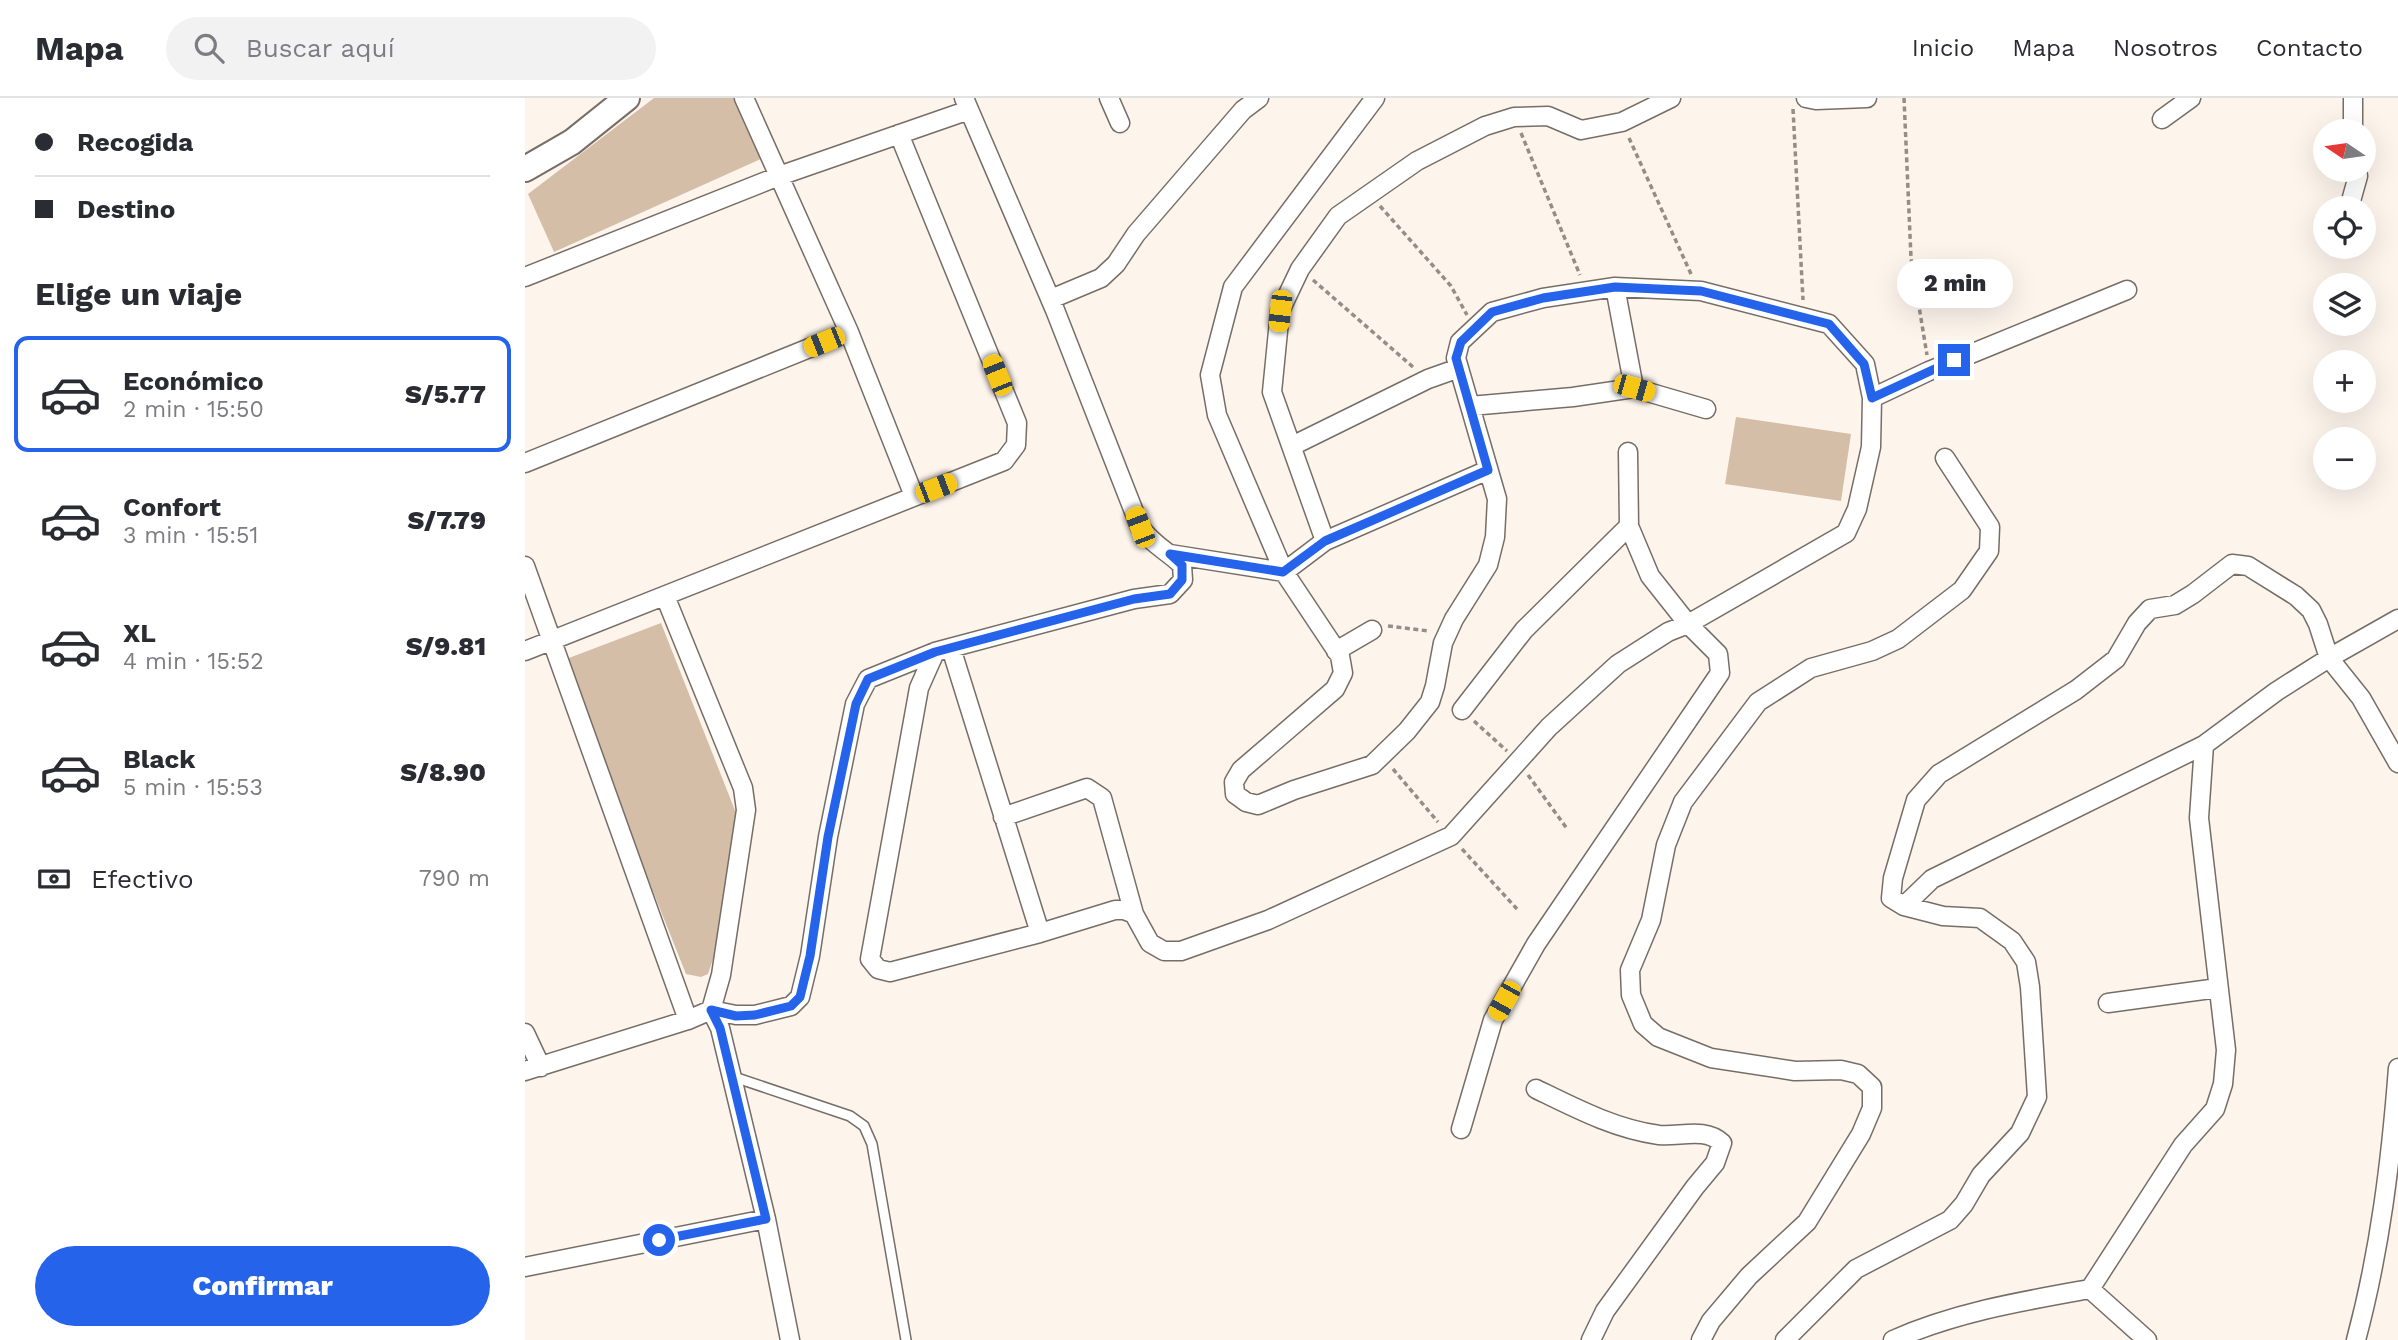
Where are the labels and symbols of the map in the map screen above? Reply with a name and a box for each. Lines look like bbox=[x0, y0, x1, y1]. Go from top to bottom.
north arrow bbox=[2313, 119, 2377, 182]
callout: 2 min bbox=[1896, 258, 2012, 308]
car bbox=[1268, 289, 1293, 333]
car bbox=[801, 324, 848, 360]
route end bbox=[1938, 344, 1970, 376]
car bbox=[980, 352, 1015, 398]
car bbox=[1611, 372, 1658, 404]
car bbox=[913, 471, 960, 505]
car bbox=[1123, 504, 1158, 550]
car bbox=[1485, 978, 1524, 1024]
route start bbox=[643, 1224, 675, 1256]

